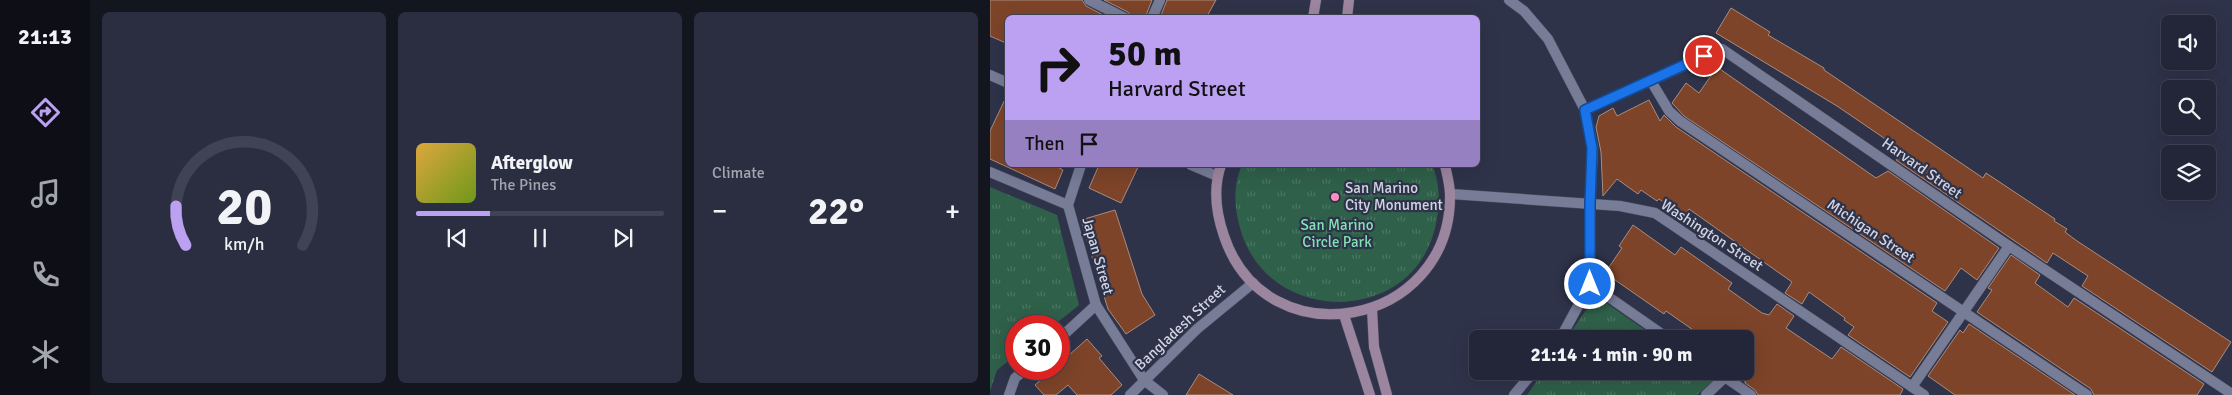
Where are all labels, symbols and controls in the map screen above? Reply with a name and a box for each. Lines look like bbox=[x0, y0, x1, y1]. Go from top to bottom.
map controls bbox=[2161, 15, 2216, 200]
button: sound bbox=[2161, 15, 2216, 70]
text: 21:13 bbox=[18, 23, 72, 50]
text: 50 m bbox=[1108, 32, 1182, 75]
icon: right bbox=[1025, 35, 1090, 100]
pin bbox=[1683, 35, 1725, 77]
icon: arrive bbox=[1690, 42, 1718, 70]
text: Harvard Street bbox=[1108, 75, 1246, 102]
button: search bbox=[2161, 80, 2216, 135]
icon: directions bbox=[28, 95, 63, 130]
icon: arrive bbox=[1075, 130, 1103, 158]
text: Then bbox=[1025, 132, 1065, 156]
street label: Harvard Street bbox=[1878, 134, 1966, 202]
button: layers bbox=[2161, 145, 2216, 200]
text: Afterglow bbox=[491, 151, 573, 175]
text: Climate bbox=[712, 163, 765, 183]
text: 20 bbox=[216, 175, 272, 239]
text: The Pines bbox=[491, 175, 556, 195]
icon: music bbox=[28, 176, 63, 211]
place label: San Marino City Monument bbox=[1345, 179, 1443, 214]
text: 22° bbox=[808, 188, 864, 235]
marker: San Marino City Monument bbox=[1329, 191, 1341, 203]
text: − bbox=[712, 194, 727, 228]
text: + bbox=[945, 194, 960, 228]
street label: Washington Street bbox=[1658, 195, 1766, 275]
street label: Michigan Street bbox=[1824, 195, 1918, 267]
street label: Japan Street bbox=[1078, 215, 1118, 297]
park label: San Marino Circle Park bbox=[1301, 216, 1374, 251]
icon: previous bbox=[443, 224, 471, 252]
icon: pause bbox=[526, 224, 554, 252]
icon: next bbox=[609, 224, 637, 252]
text: km/h bbox=[224, 233, 264, 255]
icon: phone bbox=[28, 257, 63, 292]
position arrow bbox=[1563, 257, 1615, 309]
street label: Bangladesh Street bbox=[1131, 280, 1229, 374]
speed limit sign: 30 bbox=[1005, 315, 1070, 380]
icon: climate bbox=[28, 337, 63, 372]
text: 21:14 · 1 min · 90 m bbox=[1531, 343, 1692, 367]

